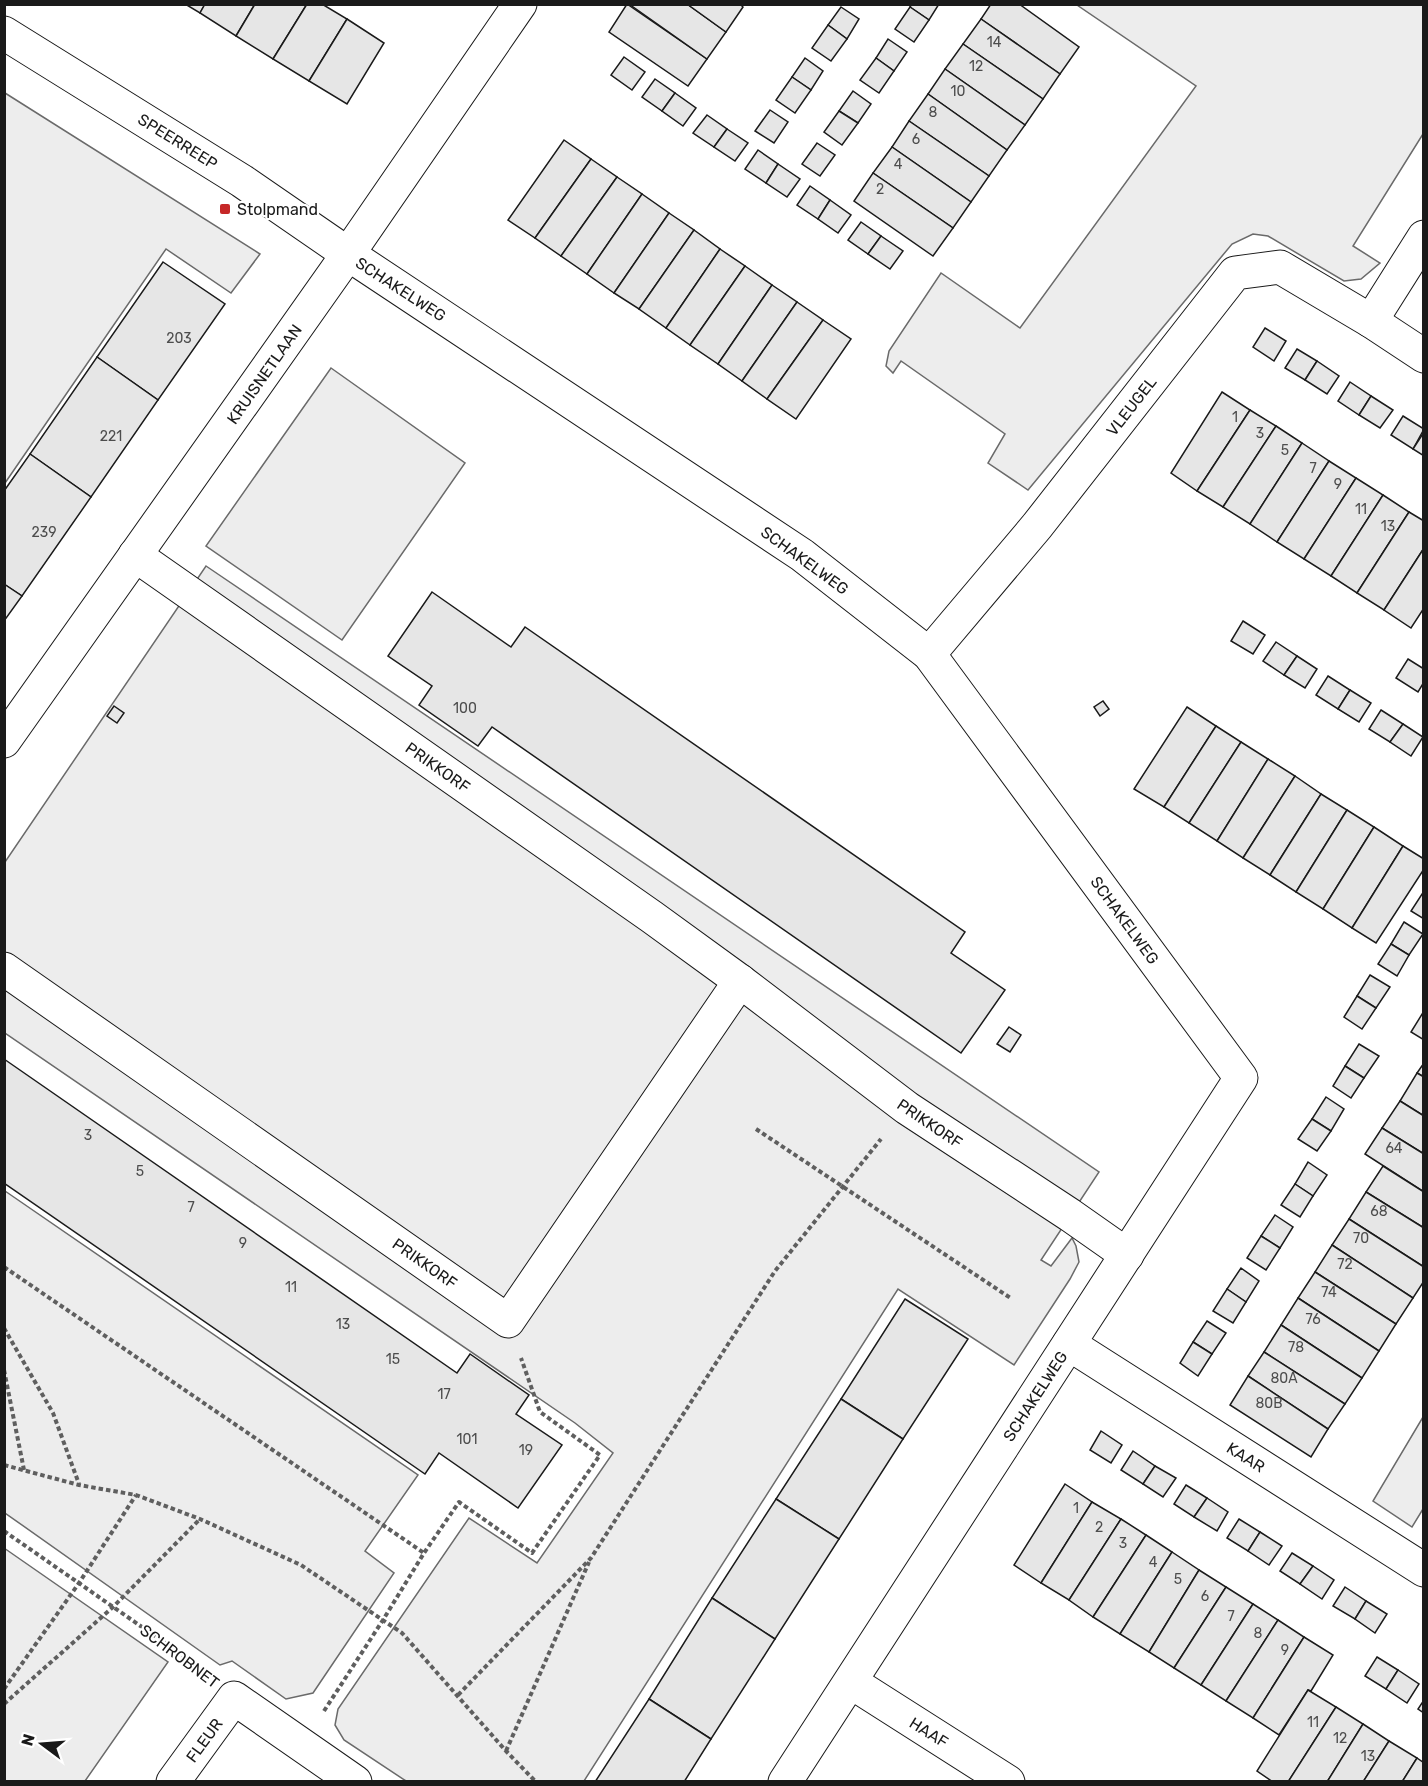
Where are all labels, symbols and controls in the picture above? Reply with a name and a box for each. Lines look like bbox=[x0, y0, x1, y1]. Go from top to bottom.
house number: 14 bbox=[987, 34, 1002, 51]
house number: 12 bbox=[969, 58, 983, 75]
house number: 10 bbox=[951, 83, 966, 100]
house number: 8 bbox=[929, 104, 938, 121]
street label: SPEERREEP bbox=[134, 109, 221, 173]
house number: 6 bbox=[912, 131, 920, 148]
house number: 4 bbox=[894, 156, 903, 173]
house number: 2 bbox=[876, 181, 884, 198]
place label: Stolpmand bbox=[237, 200, 318, 219]
marker: Stolpmand bbox=[218, 202, 232, 216]
street label: SCHAKELWEG bbox=[352, 253, 449, 326]
street label: KRUISNETLAAN bbox=[223, 321, 306, 428]
house number: 203 bbox=[166, 330, 192, 347]
street label: VLEUGEL bbox=[1102, 373, 1160, 440]
house number: 1 bbox=[1232, 409, 1238, 426]
house number: 3 bbox=[1256, 425, 1264, 442]
house number: 221 bbox=[100, 428, 122, 445]
house number: 5 bbox=[1281, 442, 1289, 459]
house number: 7 bbox=[1309, 460, 1317, 477]
house number: 9 bbox=[1334, 476, 1342, 493]
house number: 11 bbox=[1355, 501, 1367, 518]
house number: 13 bbox=[1381, 518, 1395, 535]
street label: SCHAKELWEG bbox=[757, 522, 852, 599]
house number: 239 bbox=[32, 524, 56, 541]
house number: 100 bbox=[453, 700, 477, 717]
street label: PRIKKORF bbox=[402, 738, 474, 797]
street label: SCHAKELWEG bbox=[1086, 873, 1163, 968]
street label: PRIKKORF bbox=[894, 1095, 966, 1152]
house number: 3 bbox=[84, 1127, 92, 1144]
house number: 64 bbox=[1385, 1140, 1403, 1157]
house number: 5 bbox=[136, 1163, 144, 1180]
house number: 7 bbox=[187, 1199, 195, 1216]
house number: 68 bbox=[1370, 1203, 1388, 1220]
house number: 70 bbox=[1353, 1230, 1369, 1247]
street label: PRIKKORF bbox=[389, 1234, 461, 1293]
house number: 9 bbox=[239, 1235, 247, 1252]
house number: 72 bbox=[1337, 1256, 1353, 1273]
house number: 11 bbox=[285, 1279, 297, 1296]
house number: 74 bbox=[1321, 1284, 1337, 1301]
house number: 76 bbox=[1305, 1311, 1321, 1328]
house number: 13 bbox=[336, 1316, 350, 1333]
house number: 78 bbox=[1288, 1339, 1304, 1356]
street label: SCHAKELWEG bbox=[999, 1348, 1072, 1445]
house number: 15 bbox=[386, 1351, 400, 1368]
house number: 80A bbox=[1270, 1370, 1298, 1387]
house number: 17 bbox=[437, 1386, 451, 1403]
house number: 80B bbox=[1255, 1395, 1283, 1412]
house number: 101 bbox=[457, 1431, 477, 1448]
street label: KAAR bbox=[1223, 1438, 1268, 1476]
house number: 19 bbox=[519, 1442, 533, 1459]
house number: 1 bbox=[1073, 1500, 1079, 1517]
house number: 2 bbox=[1095, 1519, 1103, 1536]
house number: 3 bbox=[1119, 1535, 1127, 1552]
house number: 4 bbox=[1149, 1554, 1158, 1571]
house number: 5 bbox=[1174, 1571, 1182, 1588]
house number: 6 bbox=[1201, 1588, 1209, 1605]
house number: 7 bbox=[1227, 1608, 1235, 1625]
street label: SCHROBNET bbox=[136, 1620, 223, 1692]
house number: 8 bbox=[1254, 1625, 1263, 1642]
house number: 9 bbox=[1281, 1642, 1289, 1659]
street label: HAAF bbox=[906, 1713, 952, 1752]
north arrow bbox=[12, 1714, 72, 1774]
house number: 11 bbox=[1307, 1714, 1319, 1731]
street label: FLEUR bbox=[182, 1715, 227, 1766]
house number: 12 bbox=[1333, 1730, 1347, 1747]
text: N bbox=[17, 1732, 39, 1748]
house number: 13 bbox=[1361, 1748, 1375, 1765]

